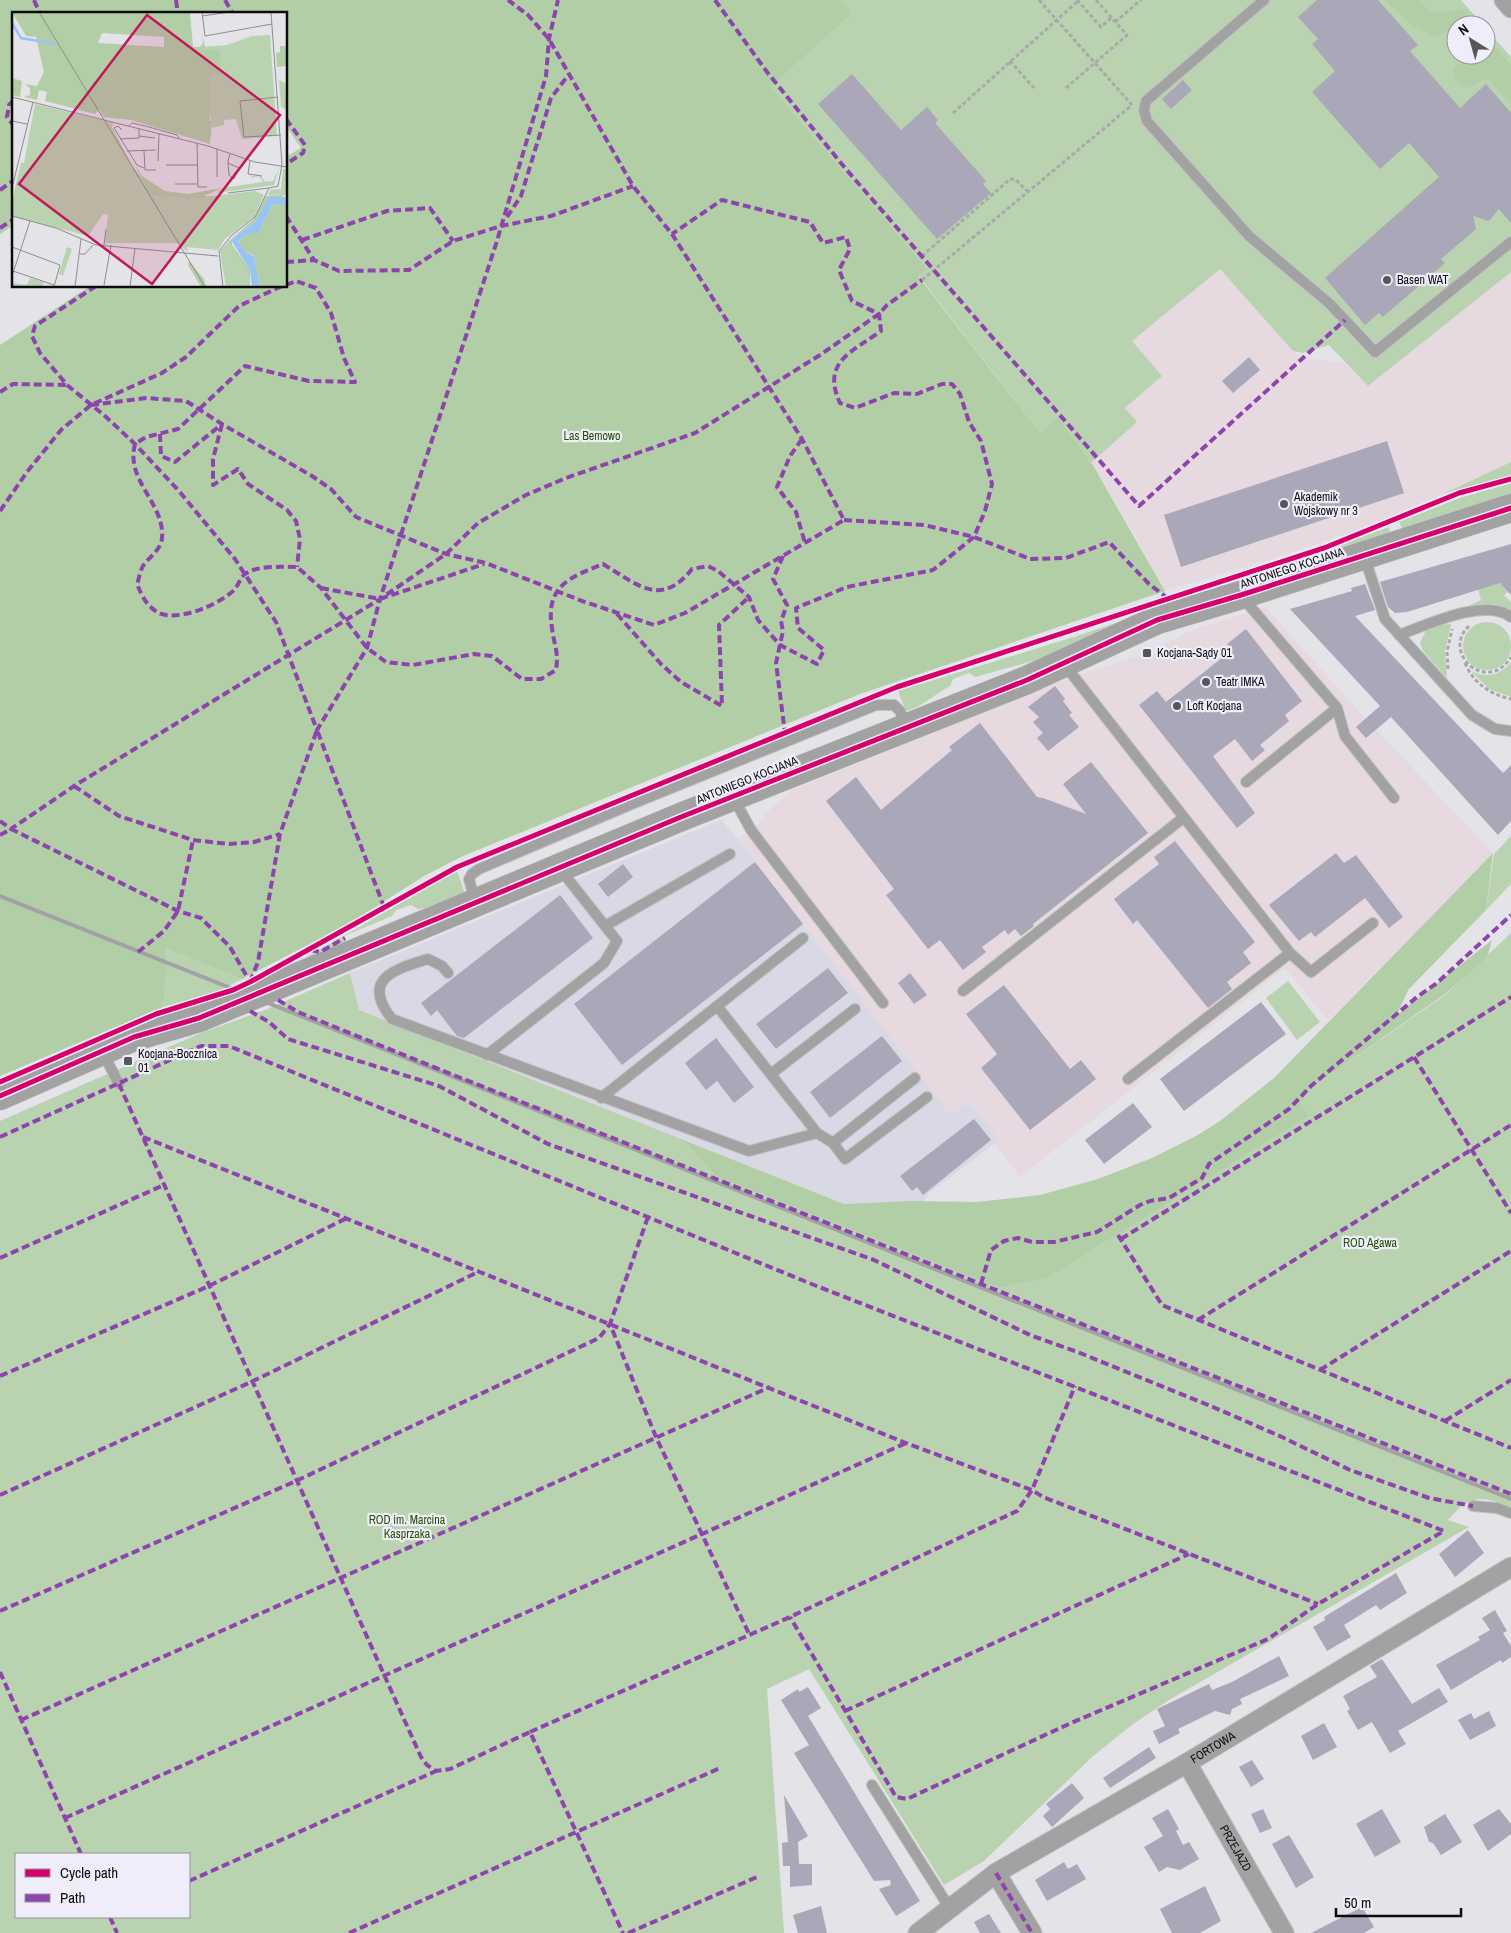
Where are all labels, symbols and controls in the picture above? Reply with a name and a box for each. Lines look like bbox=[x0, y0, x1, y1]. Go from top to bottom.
inset map bbox=[12, 12, 288, 288]
north arrow bbox=[1446, 15, 1496, 65]
text: N bbox=[1454, 20, 1472, 39]
place label: Basen WAT bbox=[1397, 272, 1448, 288]
marker: Basen WAT bbox=[1381, 274, 1393, 286]
park label: Las Bemowo bbox=[564, 428, 620, 444]
place label: Akademik Wojskowy nr 3 bbox=[1293, 489, 1358, 519]
marker: Akademik Wojskowy nr 3 bbox=[1278, 498, 1290, 510]
street label: ANTONIEGO KOCJANA bbox=[1237, 544, 1346, 593]
place label: Kocjana-Sądy 01 bbox=[1157, 645, 1232, 661]
marker: Kocjana-Sądy 01 bbox=[1141, 647, 1153, 659]
place label: Teatr IMKA bbox=[1216, 674, 1265, 690]
marker: Teatr IMKA bbox=[1200, 676, 1212, 688]
place label: Loft Kocjana bbox=[1187, 698, 1242, 714]
marker: Loft Kocjana bbox=[1171, 700, 1183, 712]
street label: ANTONIEGO KOCJANA bbox=[693, 752, 801, 808]
place label: Kocjana-Bocznica 01 bbox=[138, 1046, 218, 1076]
marker: Kocjana-Bocznica 01 bbox=[122, 1055, 134, 1067]
park label: ROD Agawa bbox=[1343, 1235, 1398, 1251]
park label: ROD im. Marcina Kasprzaka bbox=[369, 1512, 446, 1542]
street label: FORTOWA bbox=[1187, 1727, 1239, 1767]
street label: PRZEJAZD bbox=[1216, 1822, 1255, 1874]
legend bbox=[15, 1853, 190, 1918]
text: Cycle path bbox=[60, 1862, 118, 1883]
scale bar bbox=[1336, 1886, 1461, 1918]
text: Path bbox=[60, 1887, 85, 1908]
text: 50 m bbox=[1344, 1892, 1371, 1913]

